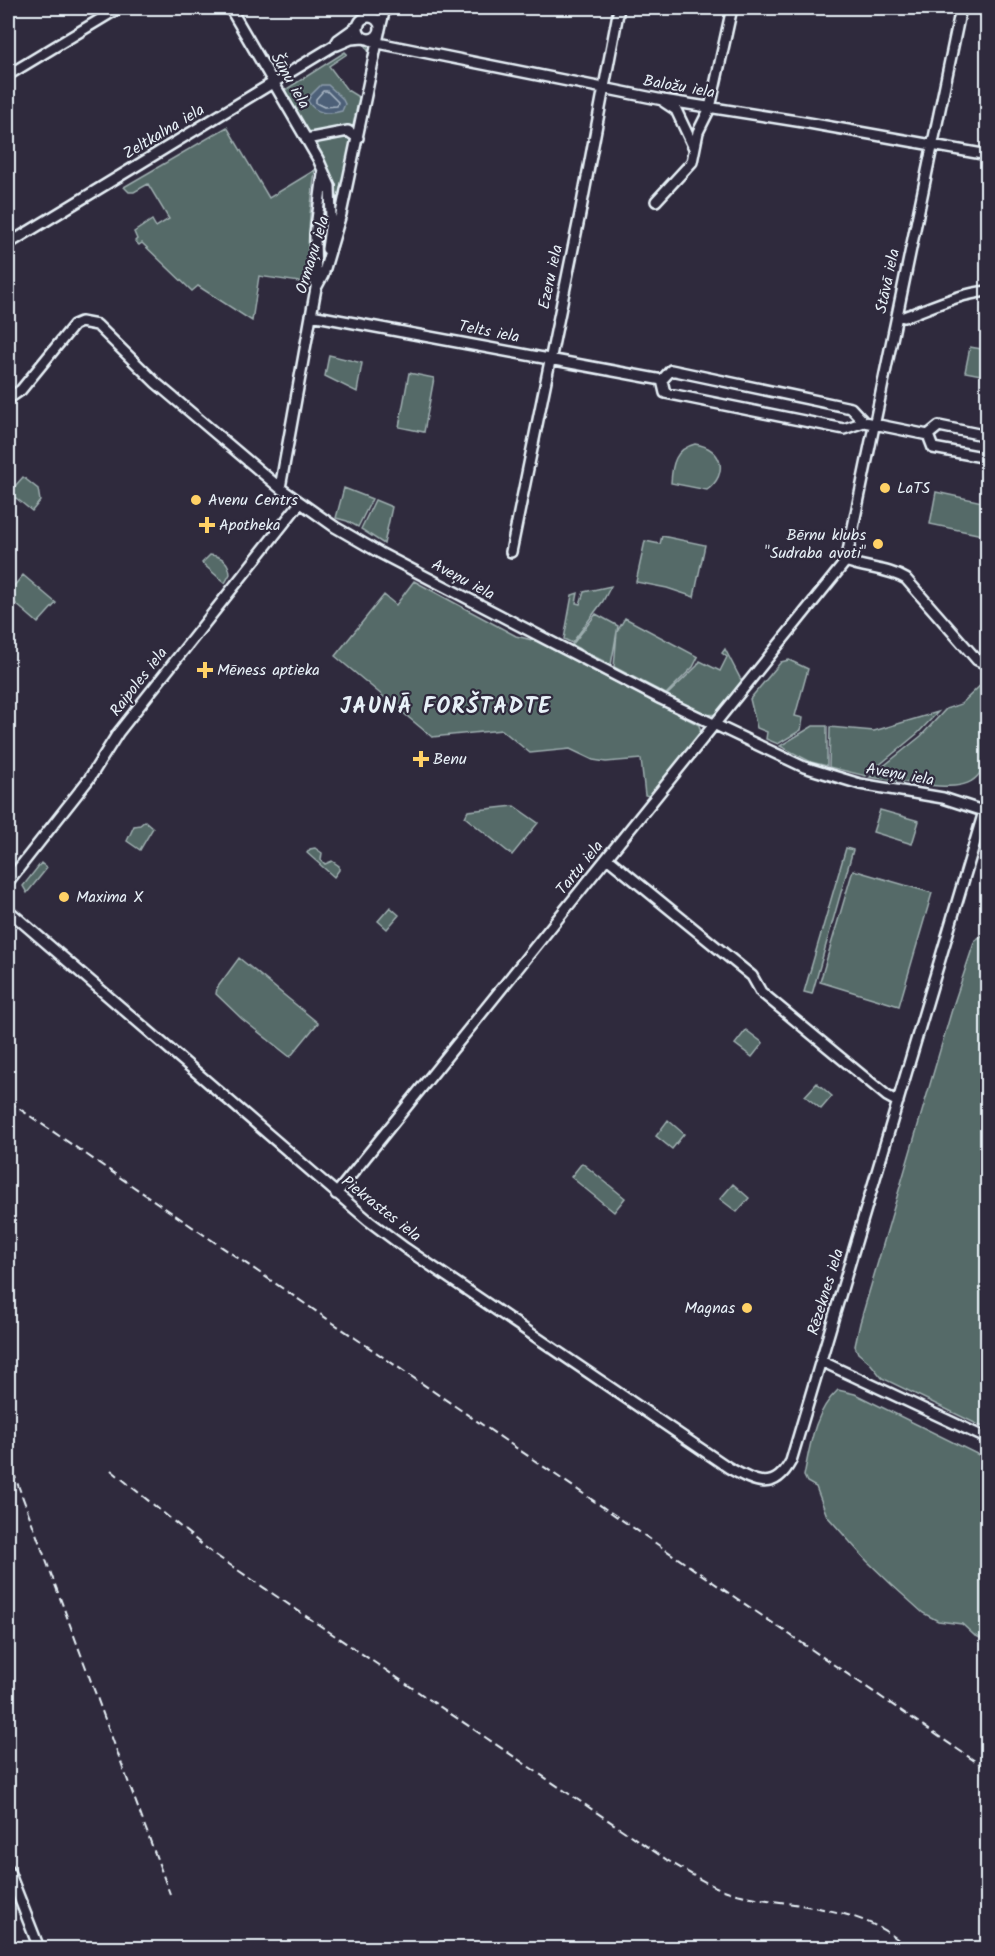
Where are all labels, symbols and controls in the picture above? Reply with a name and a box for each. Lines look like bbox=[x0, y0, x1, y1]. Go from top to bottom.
street label: Šūņu iela bbox=[264, 48, 316, 114]
street label: Baložu iela bbox=[641, 68, 717, 106]
street label: Zeltkalna iela bbox=[119, 98, 209, 166]
street label: Ormaņu iela bbox=[289, 213, 337, 297]
street label: Ezeru iela bbox=[532, 242, 570, 312]
street label: Stāvā iela bbox=[869, 246, 907, 316]
street label: Telts iela bbox=[456, 314, 522, 350]
place label: LaTS bbox=[897, 476, 931, 501]
marker: LaTS bbox=[878, 481, 892, 495]
place label: Avenu Centrs bbox=[208, 488, 298, 513]
marker: Avenu Centrs bbox=[189, 493, 203, 507]
place label: Apotheka bbox=[219, 513, 281, 538]
marker: Apotheka bbox=[200, 518, 214, 532]
place label: Bērnu klubs "Sudraba avoti" bbox=[765, 523, 867, 566]
marker: Bērnu klubs "Sudraba avoti" bbox=[871, 537, 885, 551]
street label: Aveņu iela bbox=[427, 553, 499, 607]
street label: Raipoles iela bbox=[104, 642, 174, 722]
place label: Mēness aptieka bbox=[217, 658, 320, 683]
marker: Mēness aptieka bbox=[198, 663, 212, 677]
district label: JAUNĀ FORŠTADTE bbox=[340, 690, 552, 725]
place label: Benu bbox=[433, 747, 467, 772]
marker: Benu bbox=[414, 752, 428, 766]
street label: Aveņu iela bbox=[864, 757, 936, 793]
street label: Tartu iela bbox=[550, 835, 610, 901]
place label: Maxima X bbox=[76, 885, 144, 910]
marker: Maxima X bbox=[57, 890, 71, 904]
street label: Piekrastes iela bbox=[336, 1170, 426, 1248]
street label: Rēzeknes iela bbox=[801, 1246, 851, 1338]
place label: Magnas bbox=[684, 1296, 735, 1321]
marker: Magnas bbox=[740, 1301, 754, 1315]

